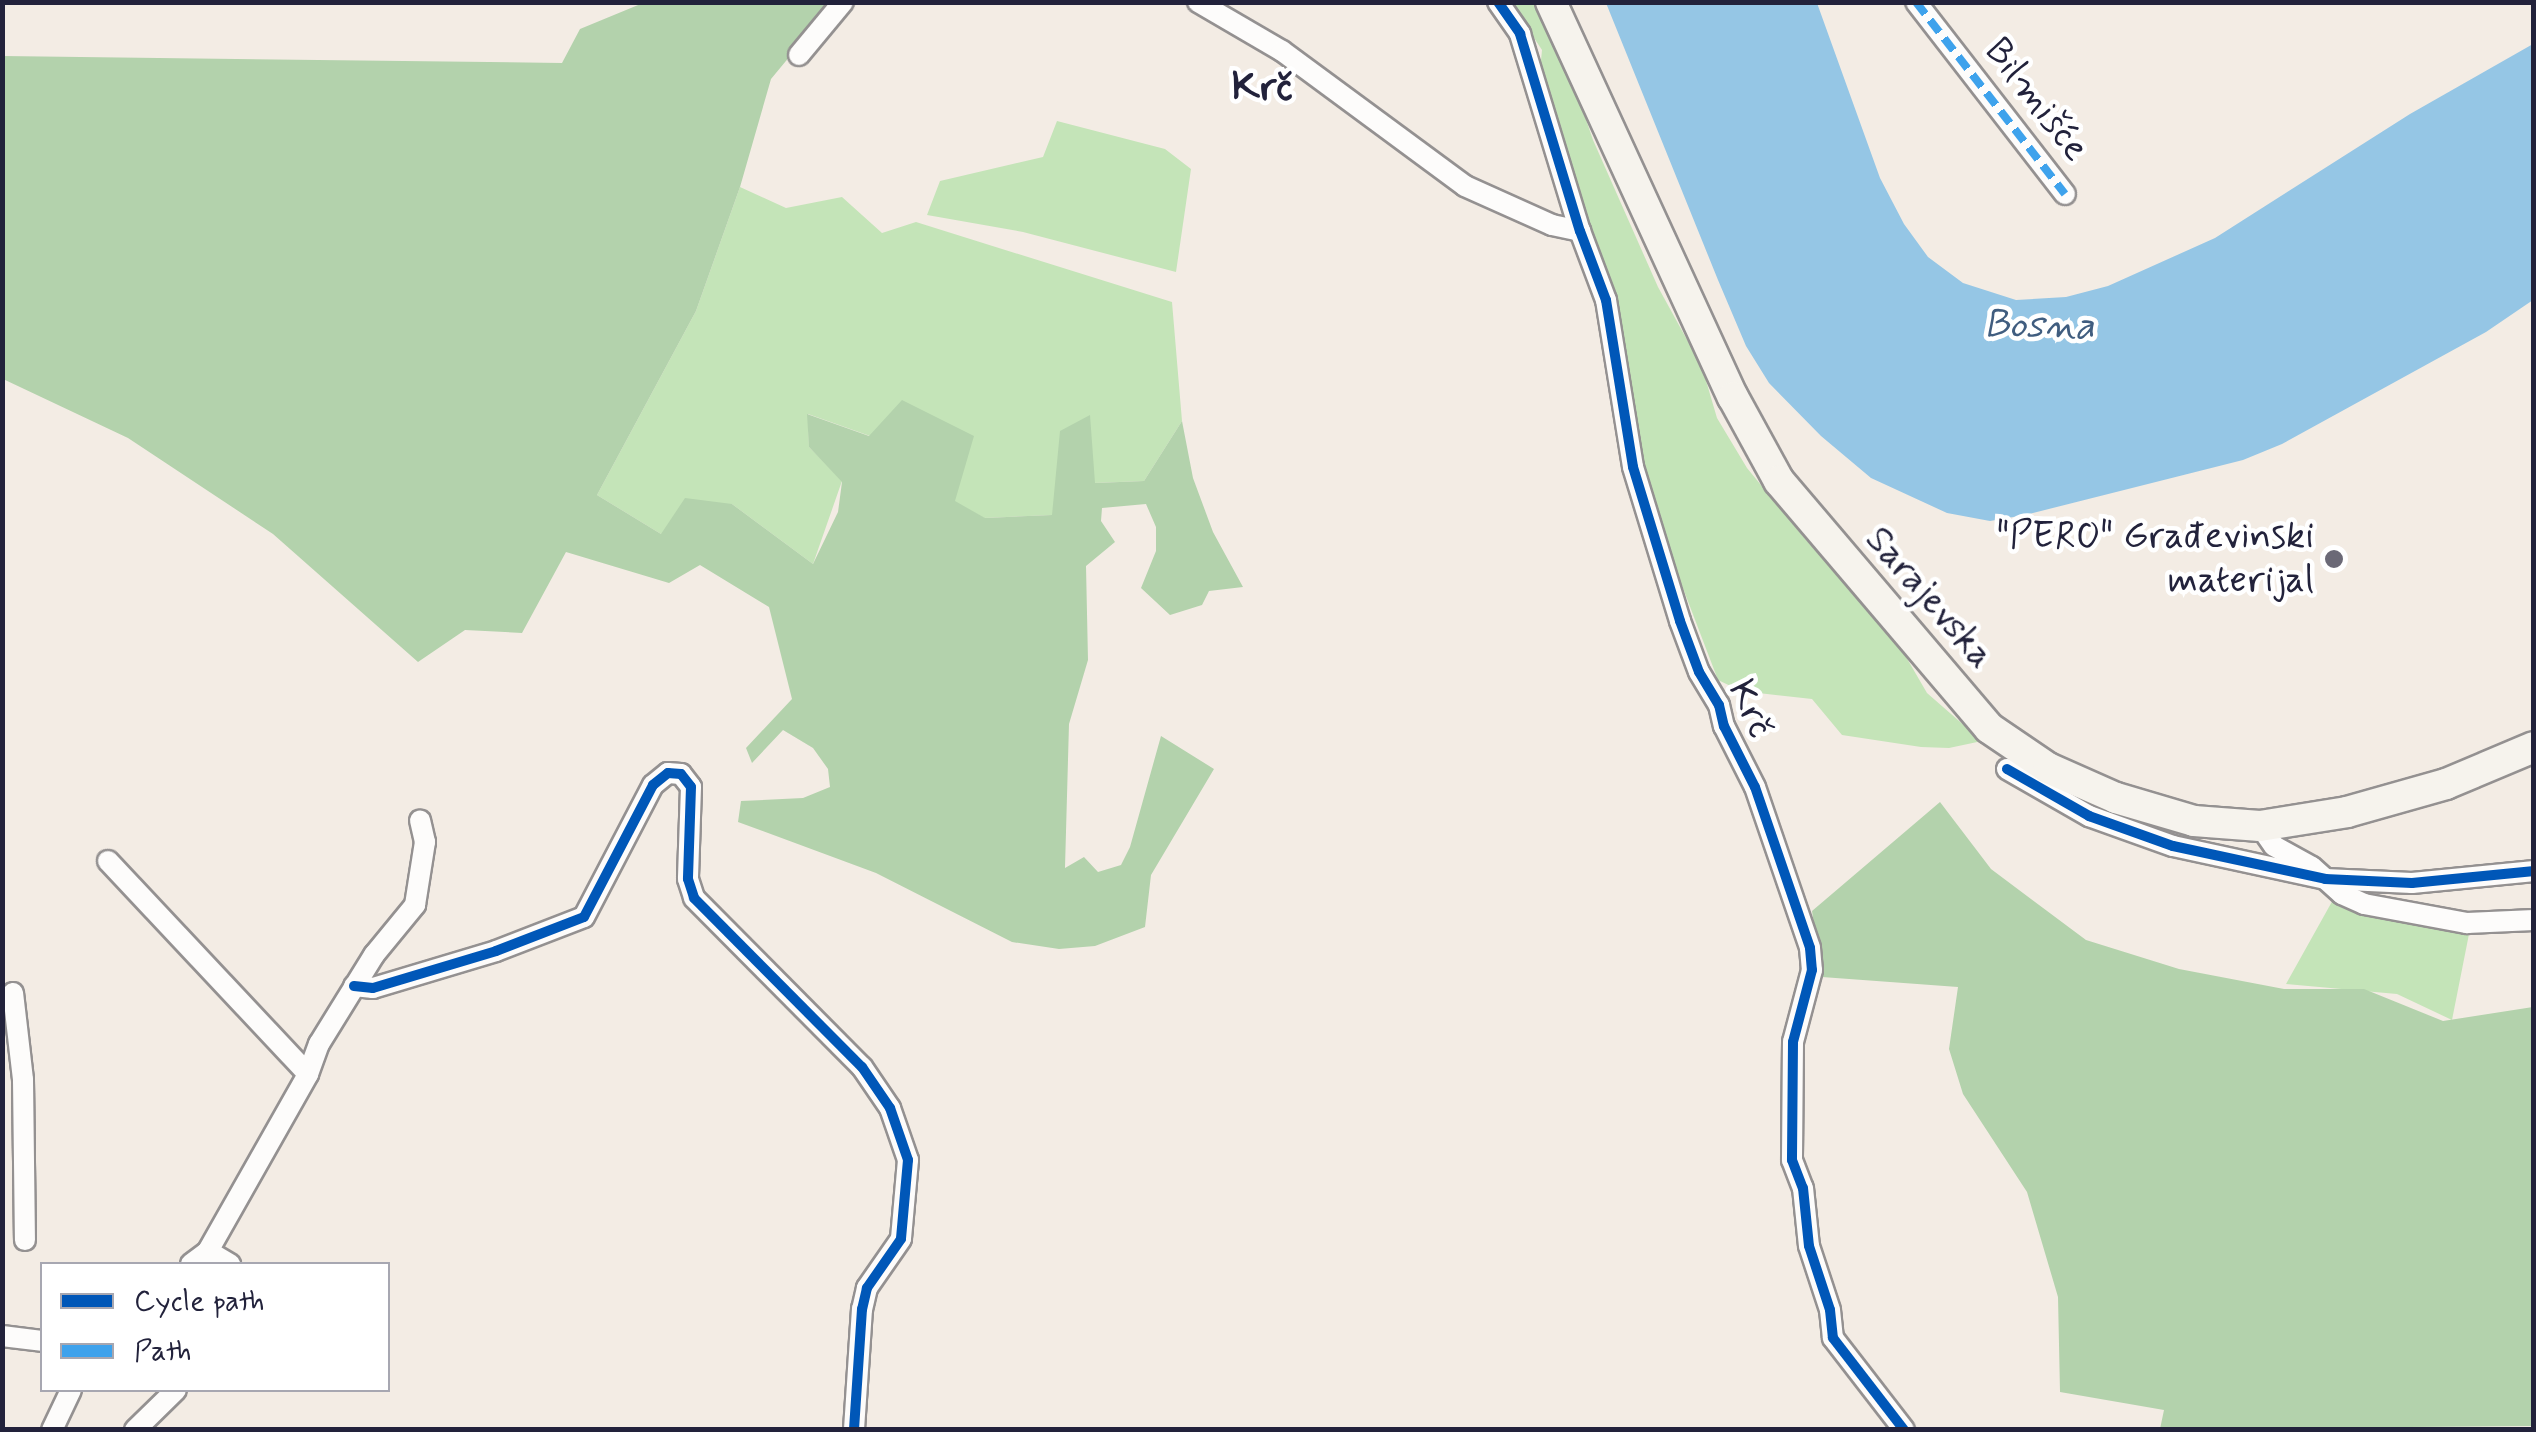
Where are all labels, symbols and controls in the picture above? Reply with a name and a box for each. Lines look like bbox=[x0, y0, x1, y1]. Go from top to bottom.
street label: Bilmišće bbox=[1974, 30, 2098, 170]
district label: Krč bbox=[1231, 64, 1293, 112]
water label: Bosna bbox=[1983, 301, 2095, 351]
place label: "PERO" Građevinski materijal bbox=[1997, 514, 2314, 604]
street label: Sarajevska bbox=[1855, 518, 2003, 678]
marker: "PERO" Građevinski materijal bbox=[2323, 548, 2345, 570]
street label: Krč bbox=[1717, 673, 1783, 745]
legend bbox=[40, 1262, 390, 1392]
text: Cycle path bbox=[134, 1282, 265, 1321]
text: Path bbox=[134, 1332, 192, 1371]

